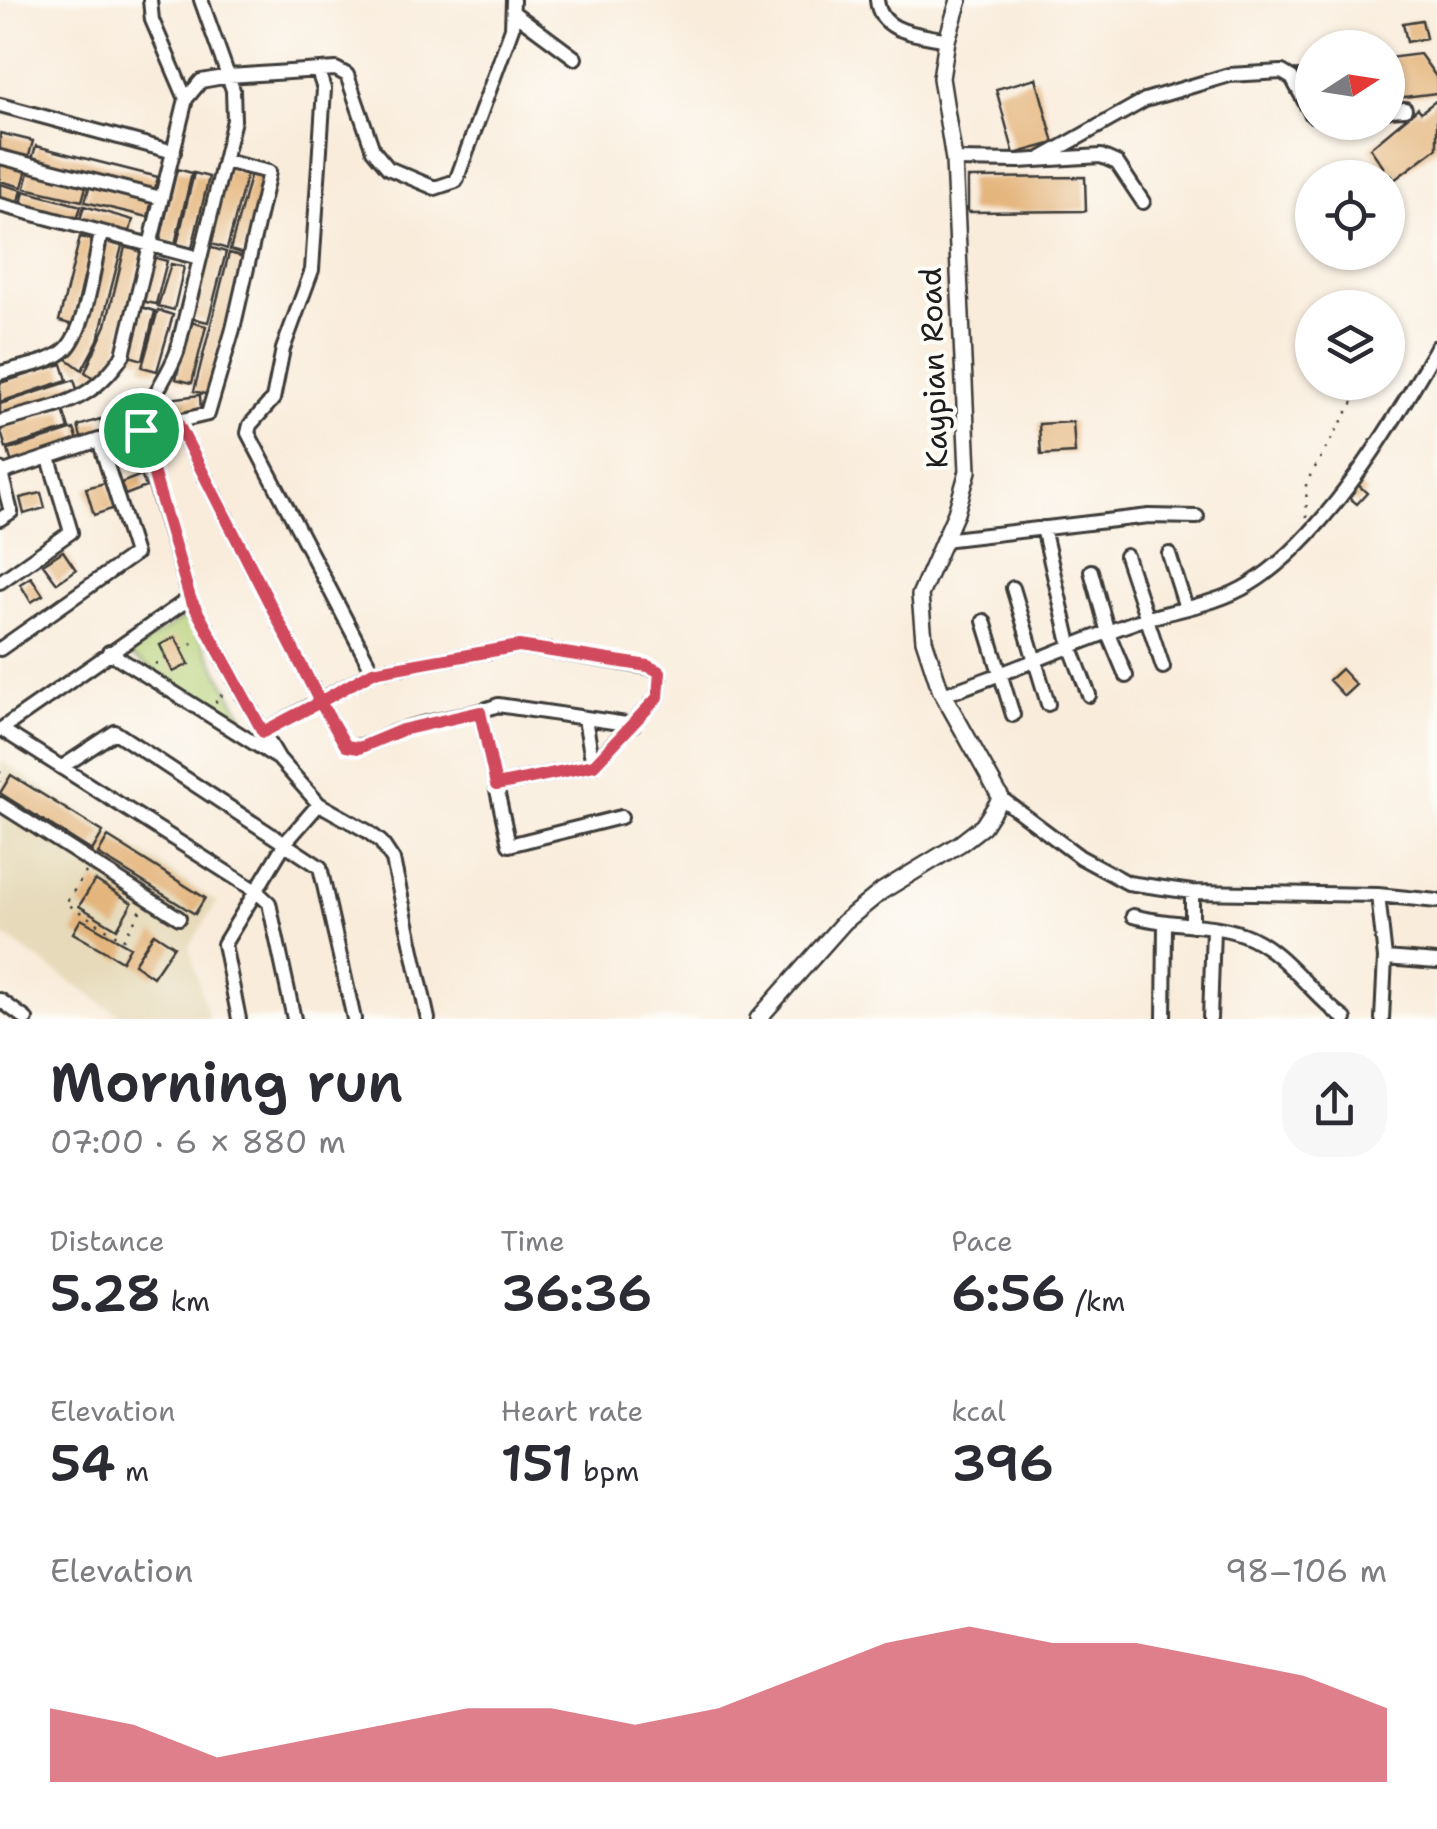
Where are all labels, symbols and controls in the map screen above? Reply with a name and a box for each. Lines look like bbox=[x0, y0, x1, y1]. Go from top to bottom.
north arrow bbox=[1295, 30, 1405, 140]
map controls bbox=[1295, 30, 1405, 400]
button: locate bbox=[1295, 160, 1405, 270]
street label: Kaypian Road bbox=[910, 267, 957, 469]
button: layers bbox=[1295, 290, 1405, 400]
pin bbox=[99, 388, 184, 473]
icon: arrive bbox=[114, 403, 169, 458]
text: Morning run bbox=[50, 1045, 403, 1119]
button: share bbox=[1282, 1052, 1387, 1157]
text: 07:00 · 6 × 880 m bbox=[50, 1120, 346, 1163]
text: Distance bbox=[50, 1222, 165, 1260]
text: Time bbox=[501, 1222, 565, 1260]
text: Pace bbox=[951, 1222, 1013, 1260]
text: 5.28 bbox=[50, 1260, 161, 1327]
text: 36:36 bbox=[501, 1260, 652, 1327]
text: 6:56 bbox=[951, 1260, 1066, 1327]
text: km bbox=[161, 1282, 210, 1320]
text: /km bbox=[1066, 1282, 1125, 1320]
text: Elevation bbox=[50, 1392, 175, 1430]
text: Heart rate bbox=[501, 1392, 643, 1430]
text: kcal bbox=[951, 1392, 1006, 1430]
text: 54 bbox=[50, 1430, 115, 1497]
text: 151 bbox=[501, 1430, 574, 1497]
text: 396 bbox=[951, 1430, 1054, 1497]
text: m bbox=[115, 1452, 149, 1490]
text: bpm bbox=[574, 1452, 639, 1490]
text: Elevation bbox=[50, 1549, 193, 1592]
text: 98–106 m bbox=[1225, 1549, 1387, 1592]

